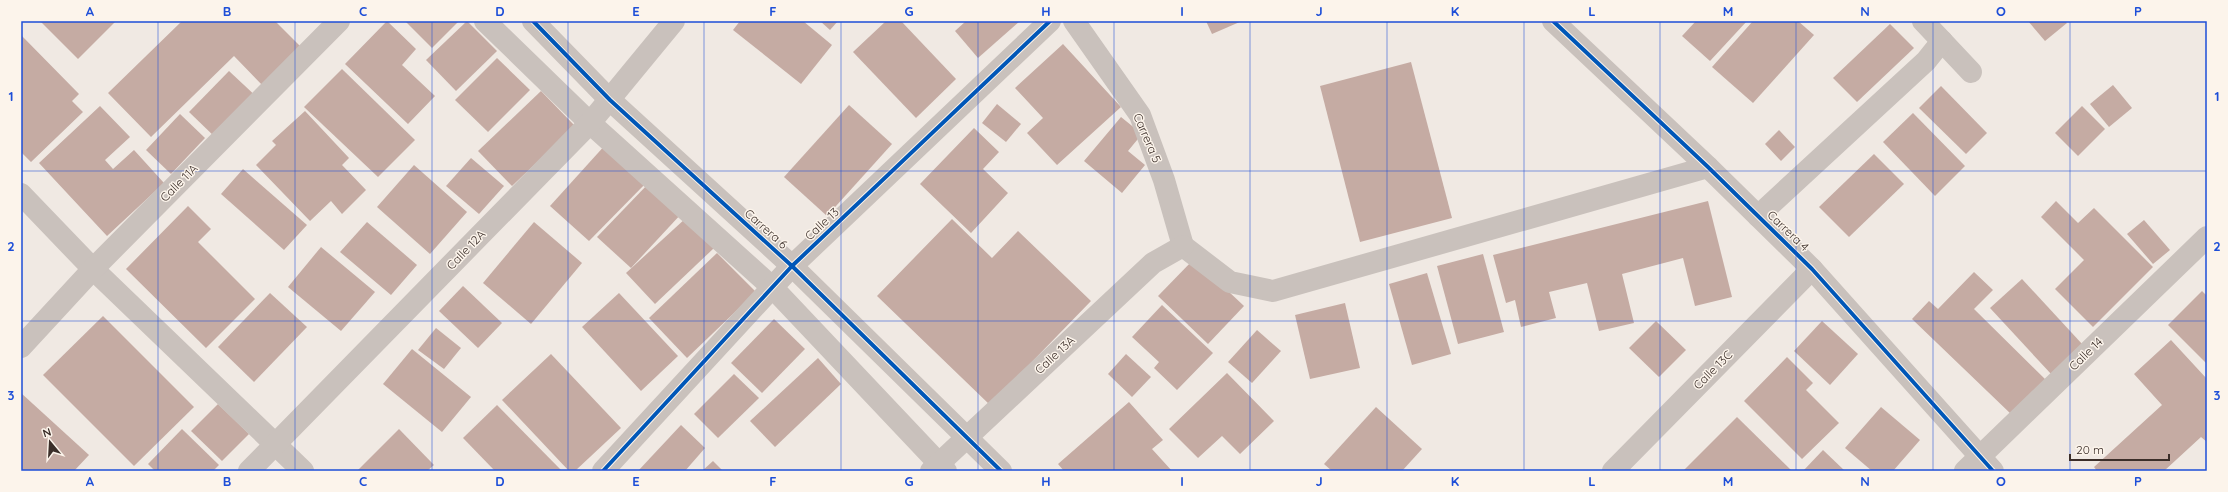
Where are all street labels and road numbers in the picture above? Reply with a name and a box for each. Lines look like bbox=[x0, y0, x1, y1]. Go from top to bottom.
street label: Carrera 5 bbox=[1130, 111, 1165, 165]
street label: Calle 11A bbox=[157, 160, 201, 205]
street label: Calle 13 bbox=[801, 204, 842, 243]
street label: Carrera 6 bbox=[742, 206, 791, 252]
street label: Carrera 4 bbox=[1764, 207, 1812, 254]
street label: Calle 12A bbox=[443, 227, 488, 273]
street label: Calle 13A bbox=[1032, 332, 1078, 377]
street label: Calle 14 bbox=[2066, 334, 2106, 373]
street label: Calle 13C bbox=[1690, 347, 1735, 392]

